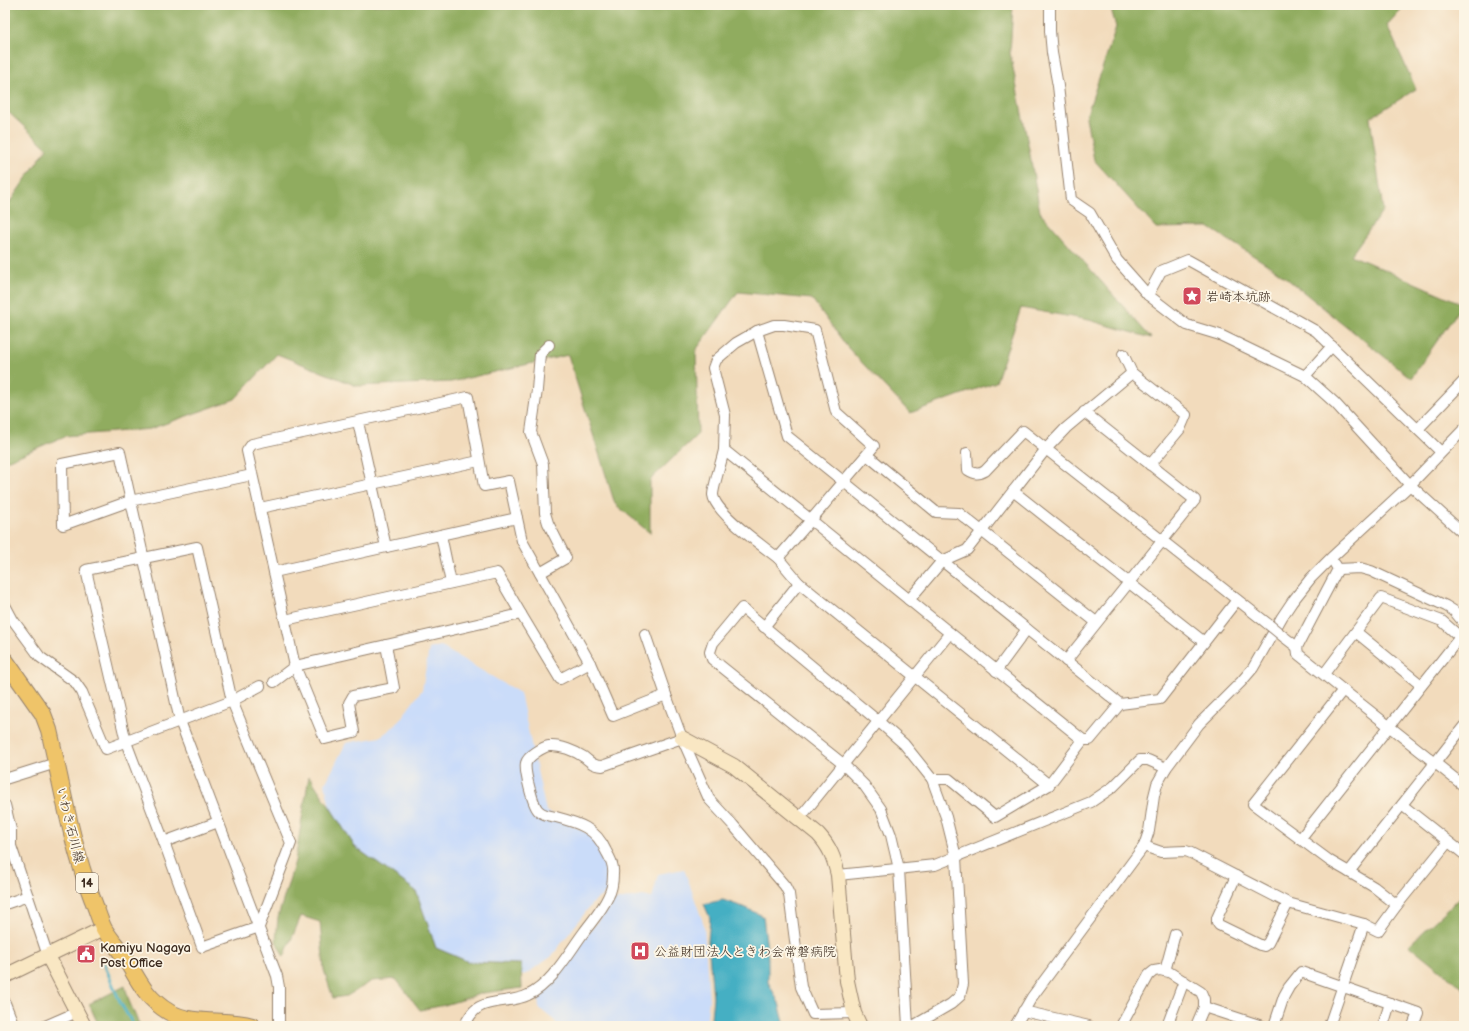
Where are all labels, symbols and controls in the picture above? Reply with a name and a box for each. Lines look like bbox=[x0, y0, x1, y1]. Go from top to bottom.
place icon: 岩崎本坑跡 bbox=[1181, 285, 1203, 307]
place label: 岩崎本坑跡 bbox=[1206, 289, 1271, 305]
street label: いわき石川線 bbox=[53, 785, 87, 866]
road number: 14 bbox=[76, 873, 98, 893]
place label: Kamiyu Nagaya Post Office bbox=[100, 940, 191, 971]
hospital icon: 公益財団法人ときわ会常磐病院 bbox=[629, 940, 651, 962]
public building icon: Kamiyu Nagaya Post Office bbox=[75, 943, 97, 965]
place label: 公益財団法人ときわ会常磐病院 bbox=[654, 944, 836, 960]

